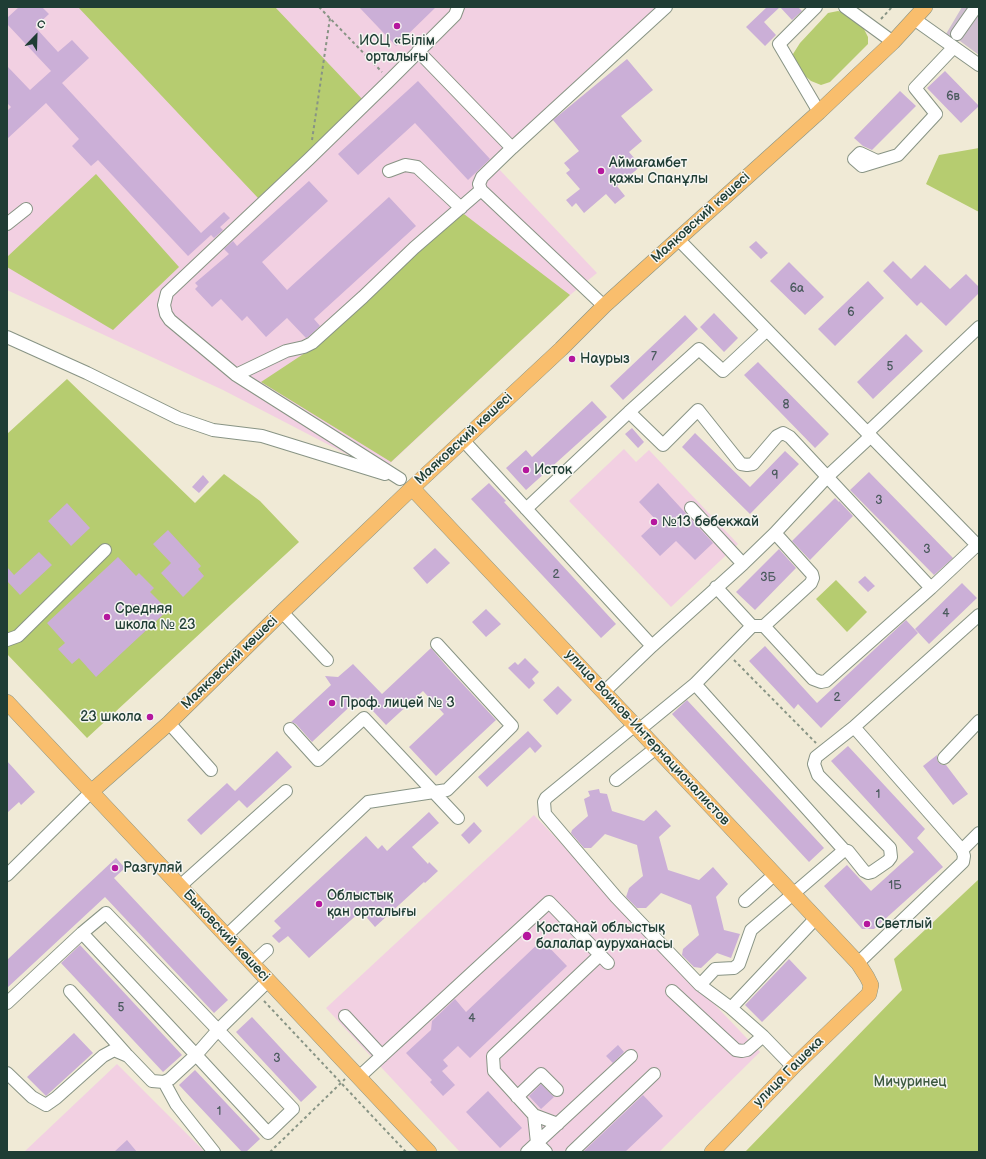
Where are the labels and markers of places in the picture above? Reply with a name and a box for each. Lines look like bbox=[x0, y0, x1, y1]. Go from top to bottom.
marker: ИОЦ «Білім орталығы bbox=[392, 21, 402, 31]
place label: ИОЦ «Білім орталығы bbox=[359, 33, 435, 66]
place label: Аймағамбет қажы Спанұлы bbox=[609, 155, 708, 188]
marker: Аймағамбет қажы Спанұлы bbox=[596, 166, 606, 176]
place label: Наурыз bbox=[580, 351, 630, 367]
marker: Наурыз bbox=[567, 354, 577, 364]
place label: Исток bbox=[534, 462, 572, 478]
marker: Исток bbox=[521, 465, 531, 475]
place label: №13 бөбекжай bbox=[662, 514, 759, 530]
marker: №13 бөбекжай bbox=[649, 517, 659, 527]
place label: Средняя школа № 23 bbox=[115, 601, 196, 634]
marker: Средняя школа № 23 bbox=[102, 612, 112, 622]
place label: Проф. лицей № 3 bbox=[340, 695, 455, 711]
marker: Проф. лицей № 3 bbox=[327, 698, 337, 708]
place label: 23 школа bbox=[80, 709, 142, 725]
marker: 23 школа bbox=[145, 712, 155, 722]
place label: Разгуляй bbox=[123, 860, 182, 876]
marker: Разгуляй bbox=[110, 863, 120, 873]
place label: Облыстық қан орталығы bbox=[327, 888, 416, 920]
marker: Облыстық қан орталығы bbox=[314, 899, 324, 909]
place label: Светлый bbox=[875, 916, 932, 932]
marker: Светлый bbox=[862, 919, 872, 929]
place label: Қостанай облыстық балалар ауруханасы bbox=[536, 920, 673, 952]
marker: Қостанай облыстық балалар ауруханасы bbox=[521, 930, 533, 942]

